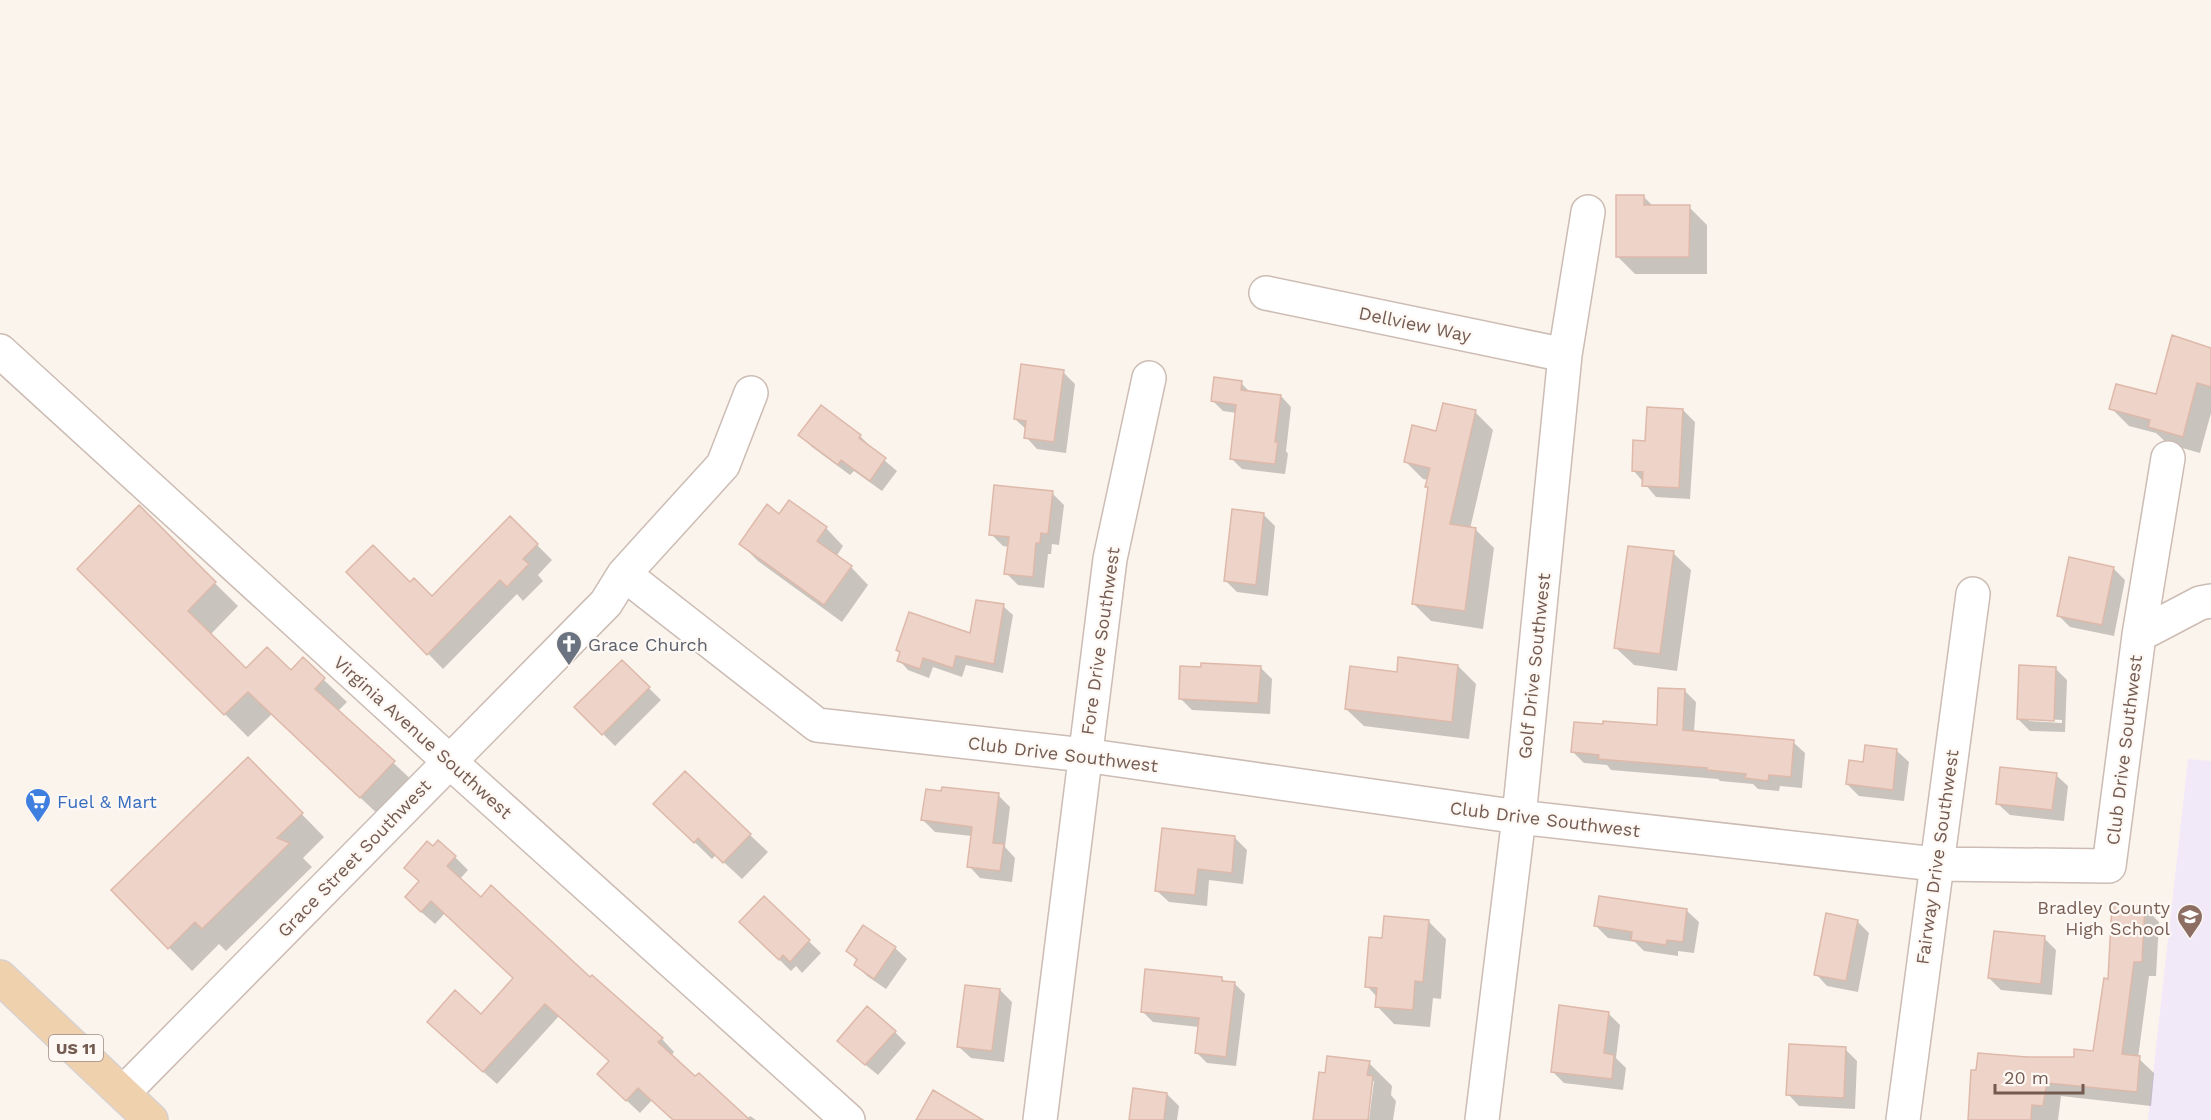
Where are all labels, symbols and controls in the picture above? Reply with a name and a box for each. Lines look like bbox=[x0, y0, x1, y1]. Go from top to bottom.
street label: Dellview Way bbox=[1357, 302, 1474, 346]
street label: Fore Drive Southwest bbox=[1076, 545, 1124, 736]
street label: Golf Drive Southwest bbox=[1514, 572, 1554, 760]
church icon: Grace Church bbox=[554, 629, 584, 667]
place label: Grace Church bbox=[588, 634, 708, 655]
street label: Virginia Avenue Southwest bbox=[329, 651, 517, 823]
street label: Club Drive Southwest bbox=[2102, 653, 2146, 846]
street label: Club Drive Southwest bbox=[967, 732, 1160, 776]
street label: Fairway Drive Southwest bbox=[1912, 748, 1963, 966]
street label: Grace Street Southwest bbox=[273, 774, 435, 941]
supermarket icon: Fuel & Mart bbox=[23, 786, 53, 824]
place label: Fuel & Mart bbox=[57, 791, 157, 812]
street label: Club Drive Southwest bbox=[1449, 797, 1642, 841]
place label: Bradley County High School bbox=[2037, 897, 2171, 939]
school or university icon: Bradley County High School bbox=[2175, 902, 2205, 940]
road number: US 11 bbox=[49, 1035, 103, 1061]
scale bar bbox=[1995, 1057, 2084, 1095]
text: 20 m bbox=[2004, 1067, 2049, 1088]

